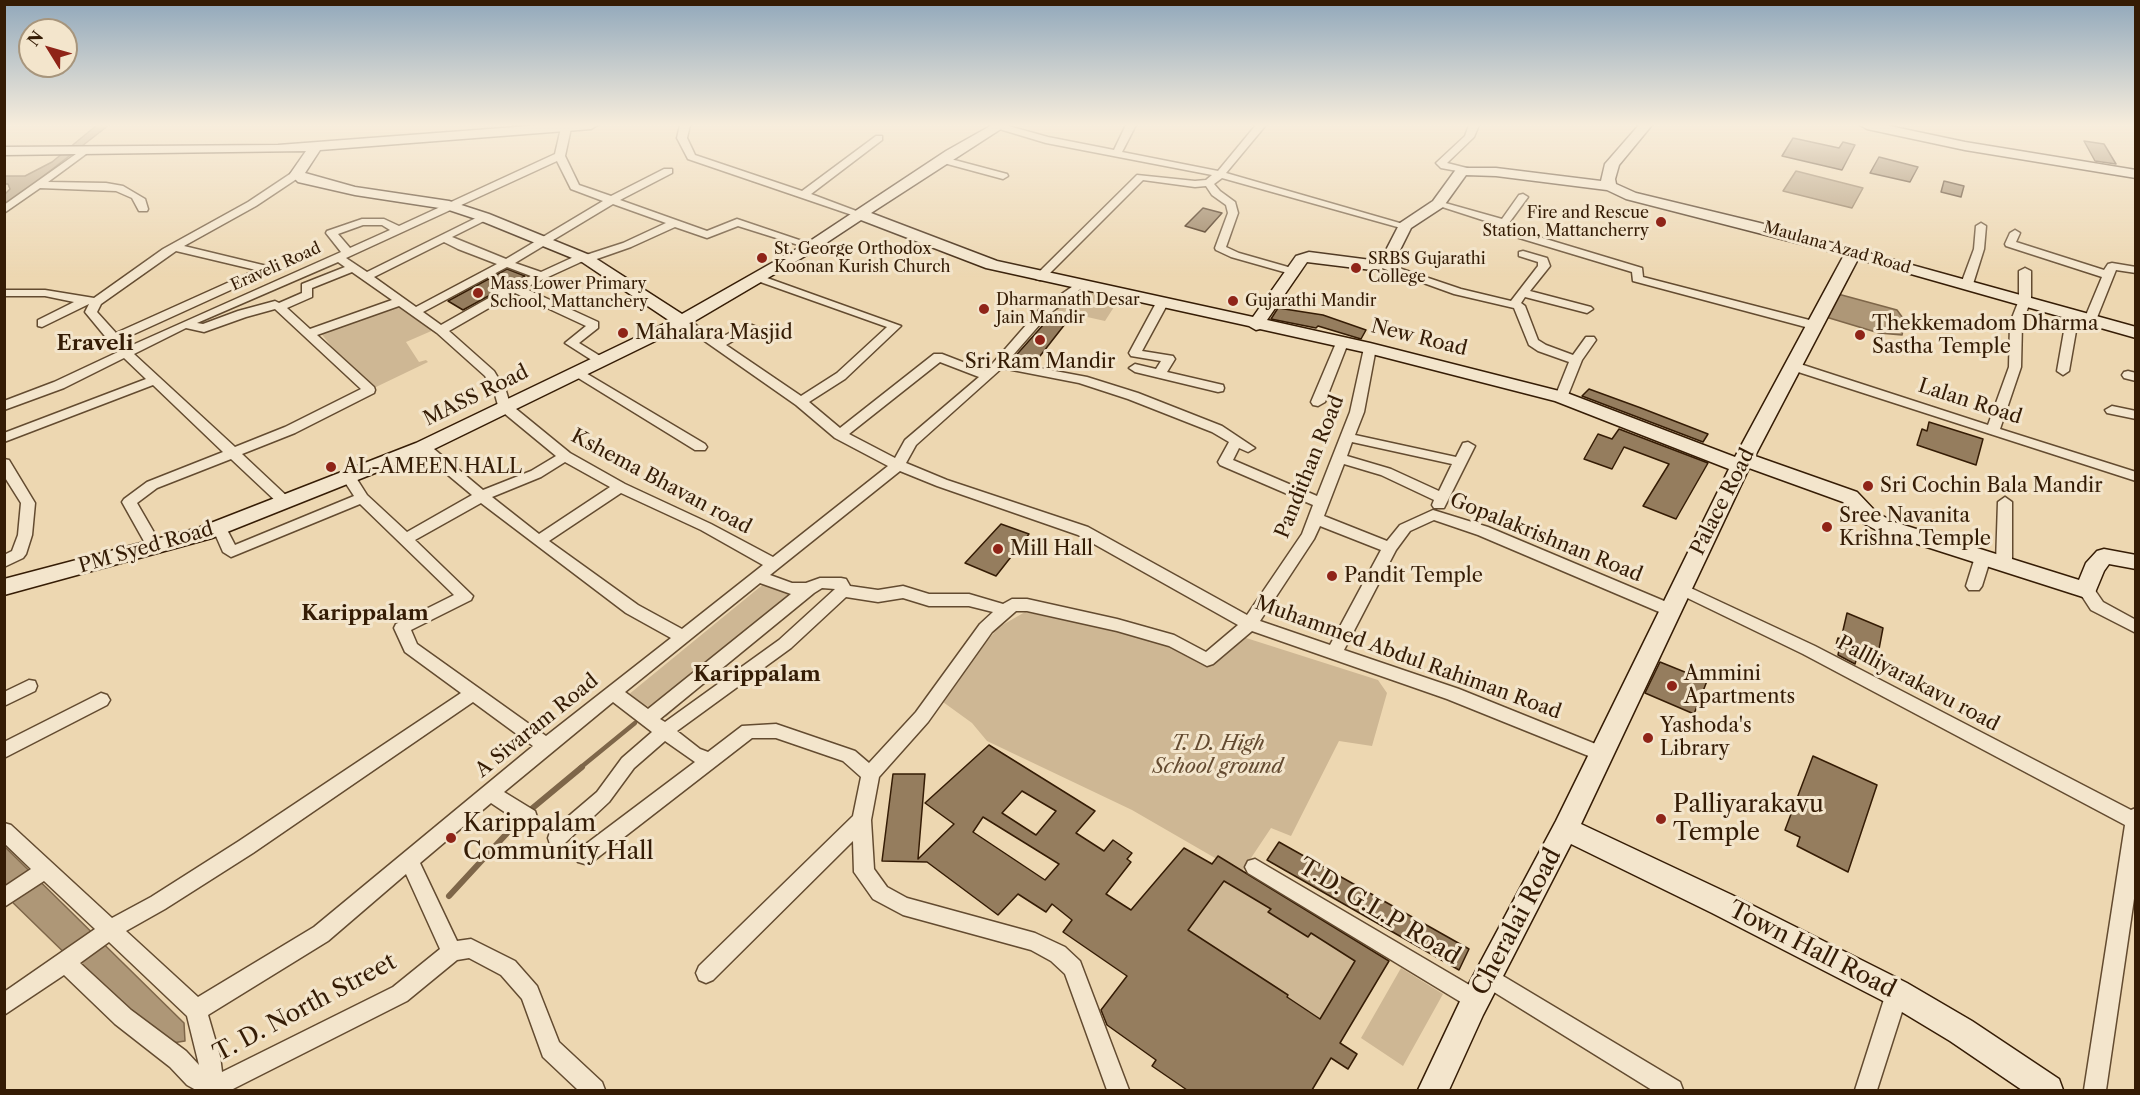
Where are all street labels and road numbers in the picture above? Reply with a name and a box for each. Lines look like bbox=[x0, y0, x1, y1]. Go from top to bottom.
street label: Maulana Azad Road bbox=[1761, 218, 1913, 278]
street label: Eraveli Road bbox=[228, 239, 324, 295]
street label: New Road bbox=[1368, 314, 1470, 362]
street label: MASS Road bbox=[420, 360, 532, 432]
street label: Lalan Road bbox=[1915, 374, 2025, 430]
street label: Pandithan Road bbox=[1270, 392, 1350, 542]
street label: Kshema Bhavan road bbox=[567, 424, 755, 540]
street label: Palace Road bbox=[1686, 445, 1760, 559]
street label: Gopalakrishnan Road bbox=[1446, 488, 1646, 588]
street label: PM Syed Road bbox=[76, 517, 216, 579]
street label: Muhammed Abdul Rahiman Road bbox=[1252, 591, 1564, 725]
street label: Pallliyarakavu road bbox=[1833, 631, 2003, 737]
street label: A Sivaram Road bbox=[471, 669, 603, 783]
street label: Cheralai Road bbox=[1466, 844, 1568, 1000]
street label: T.D. G.L.P Road bbox=[1293, 852, 1465, 972]
street label: Town Hall Road bbox=[1723, 895, 1901, 1005]
street label: T. D. North Street bbox=[209, 948, 401, 1068]

